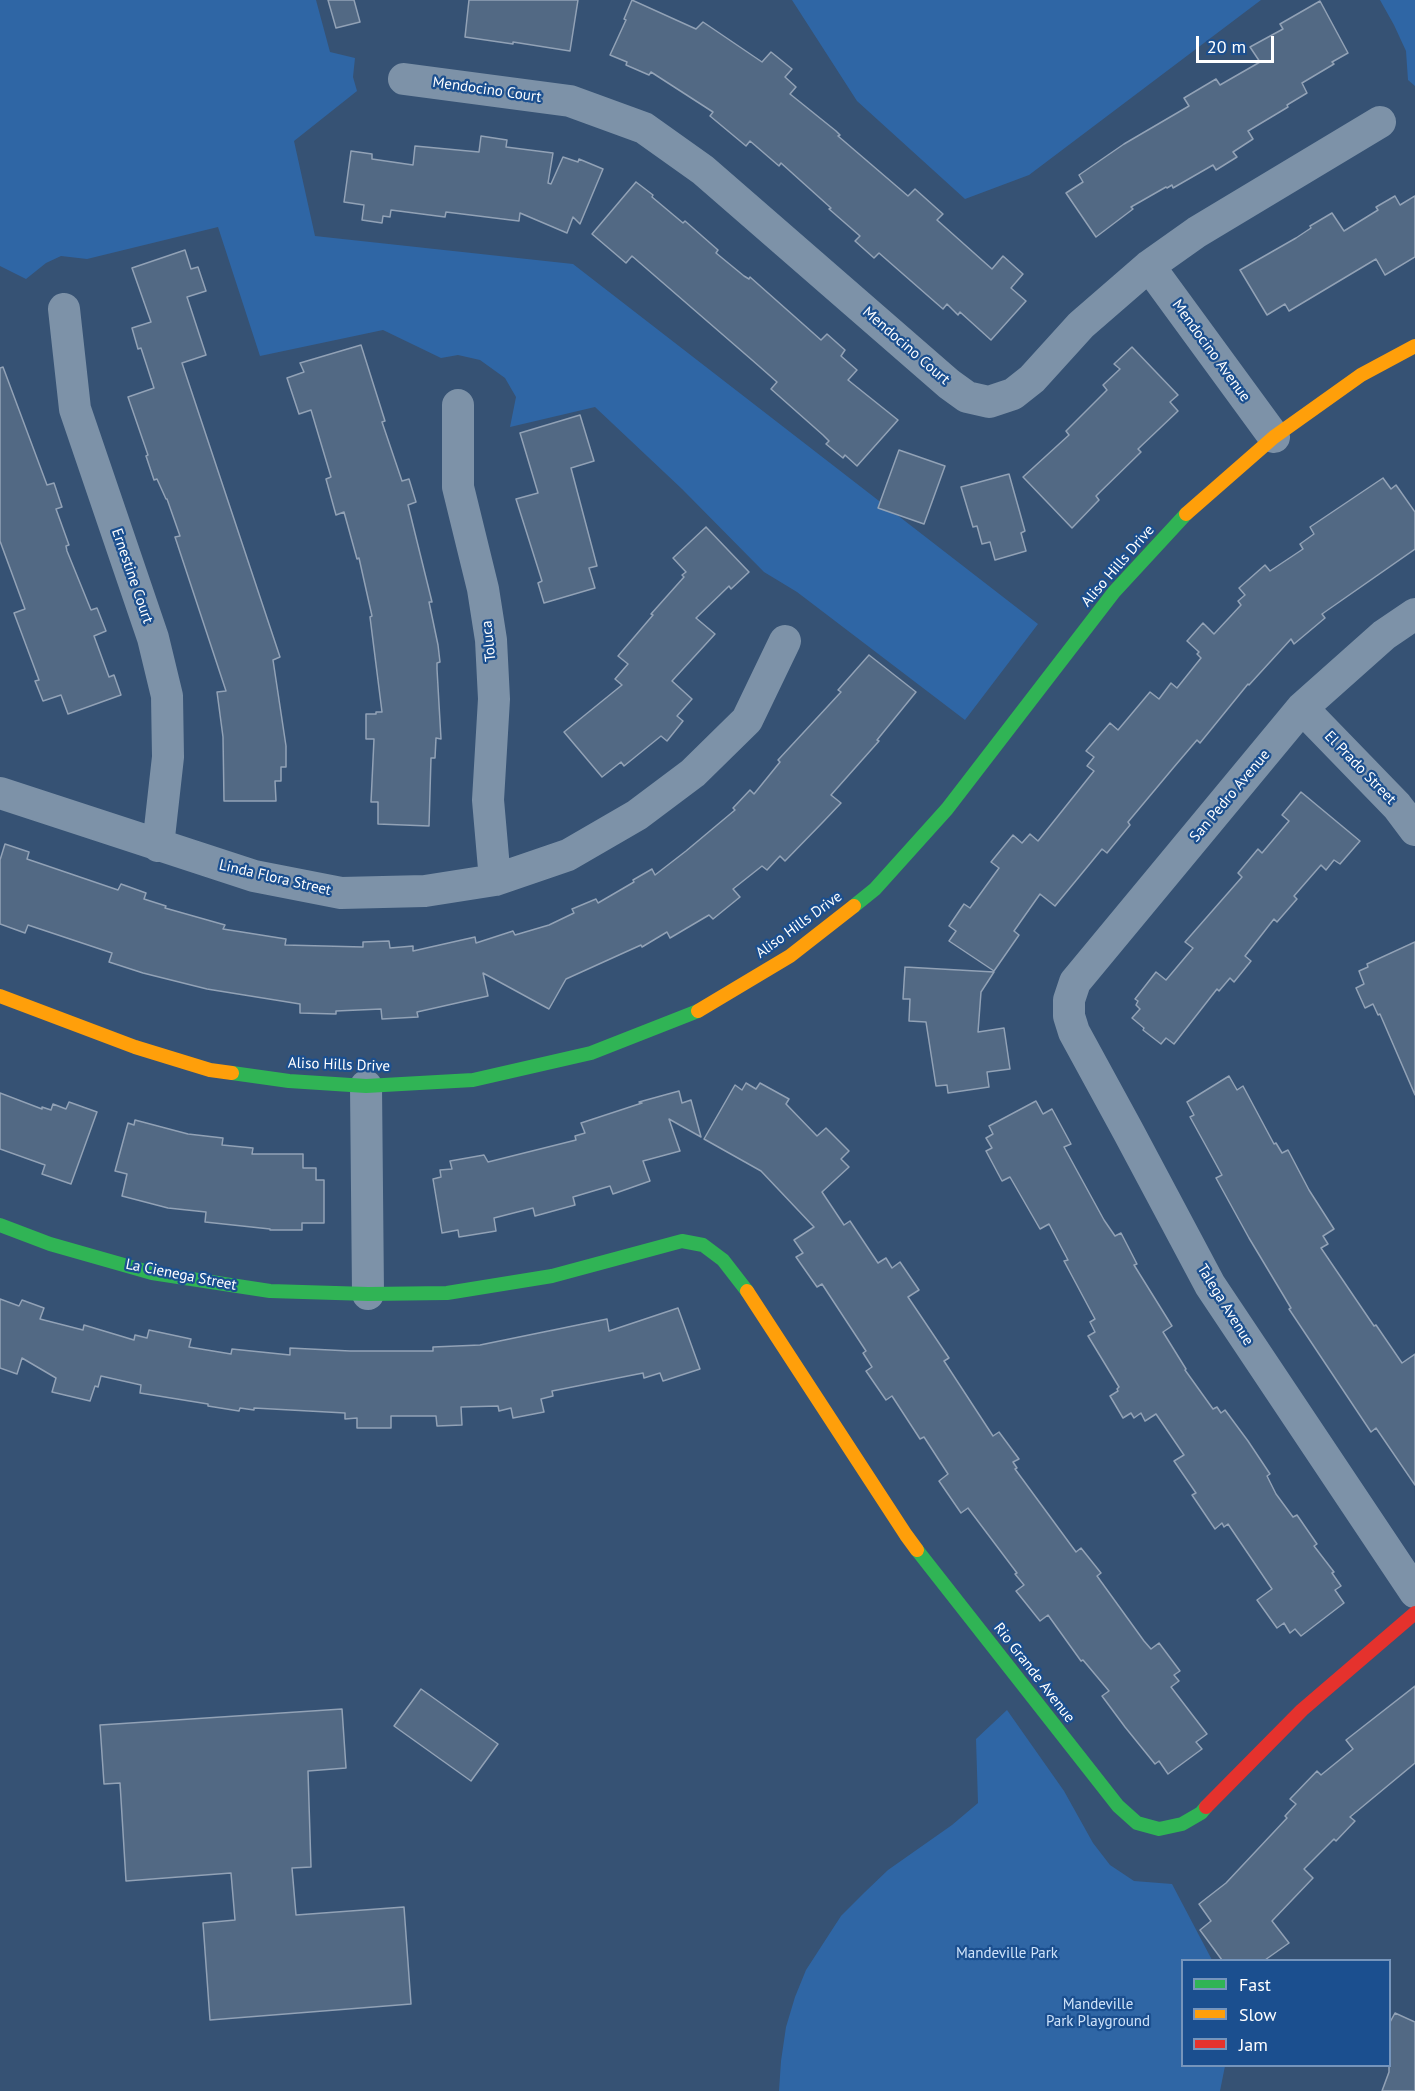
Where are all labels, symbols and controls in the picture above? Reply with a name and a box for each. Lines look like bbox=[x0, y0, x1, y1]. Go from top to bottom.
scale bar bbox=[1199, 24, 1277, 62]
text: 20 m bbox=[1207, 35, 1246, 58]
street label: Mendocino Court bbox=[431, 73, 543, 107]
street label: Mendocino Avenue bbox=[1168, 296, 1254, 406]
street label: Mendocino Court bbox=[859, 303, 953, 389]
street label: Aliso Hills Drive bbox=[1078, 521, 1158, 611]
street label: Ernestine Court bbox=[107, 526, 157, 626]
street label: Toluca bbox=[478, 620, 500, 662]
street label: El Prado Street bbox=[1320, 727, 1400, 809]
street label: San Pedro Avenue bbox=[1186, 746, 1274, 846]
street label: Linda Flora Street bbox=[217, 856, 333, 900]
street label: Aliso Hills Drive bbox=[752, 888, 846, 962]
street label: Aliso Hills Drive bbox=[288, 1054, 390, 1076]
street label: La Cienega Street bbox=[124, 1255, 238, 1295]
street label: Talega Avenue bbox=[1193, 1261, 1257, 1349]
street label: Rio Grande Avenue bbox=[990, 1620, 1078, 1726]
park label: Mandeville Park bbox=[956, 1945, 1058, 1963]
legend bbox=[1181, 1959, 1391, 2067]
text: Fast bbox=[1239, 1973, 1271, 1996]
park label: Mandeville Park Playground bbox=[1046, 1996, 1150, 2031]
text: Slow bbox=[1239, 2003, 1277, 2026]
text: Jam bbox=[1239, 2033, 1268, 2056]

